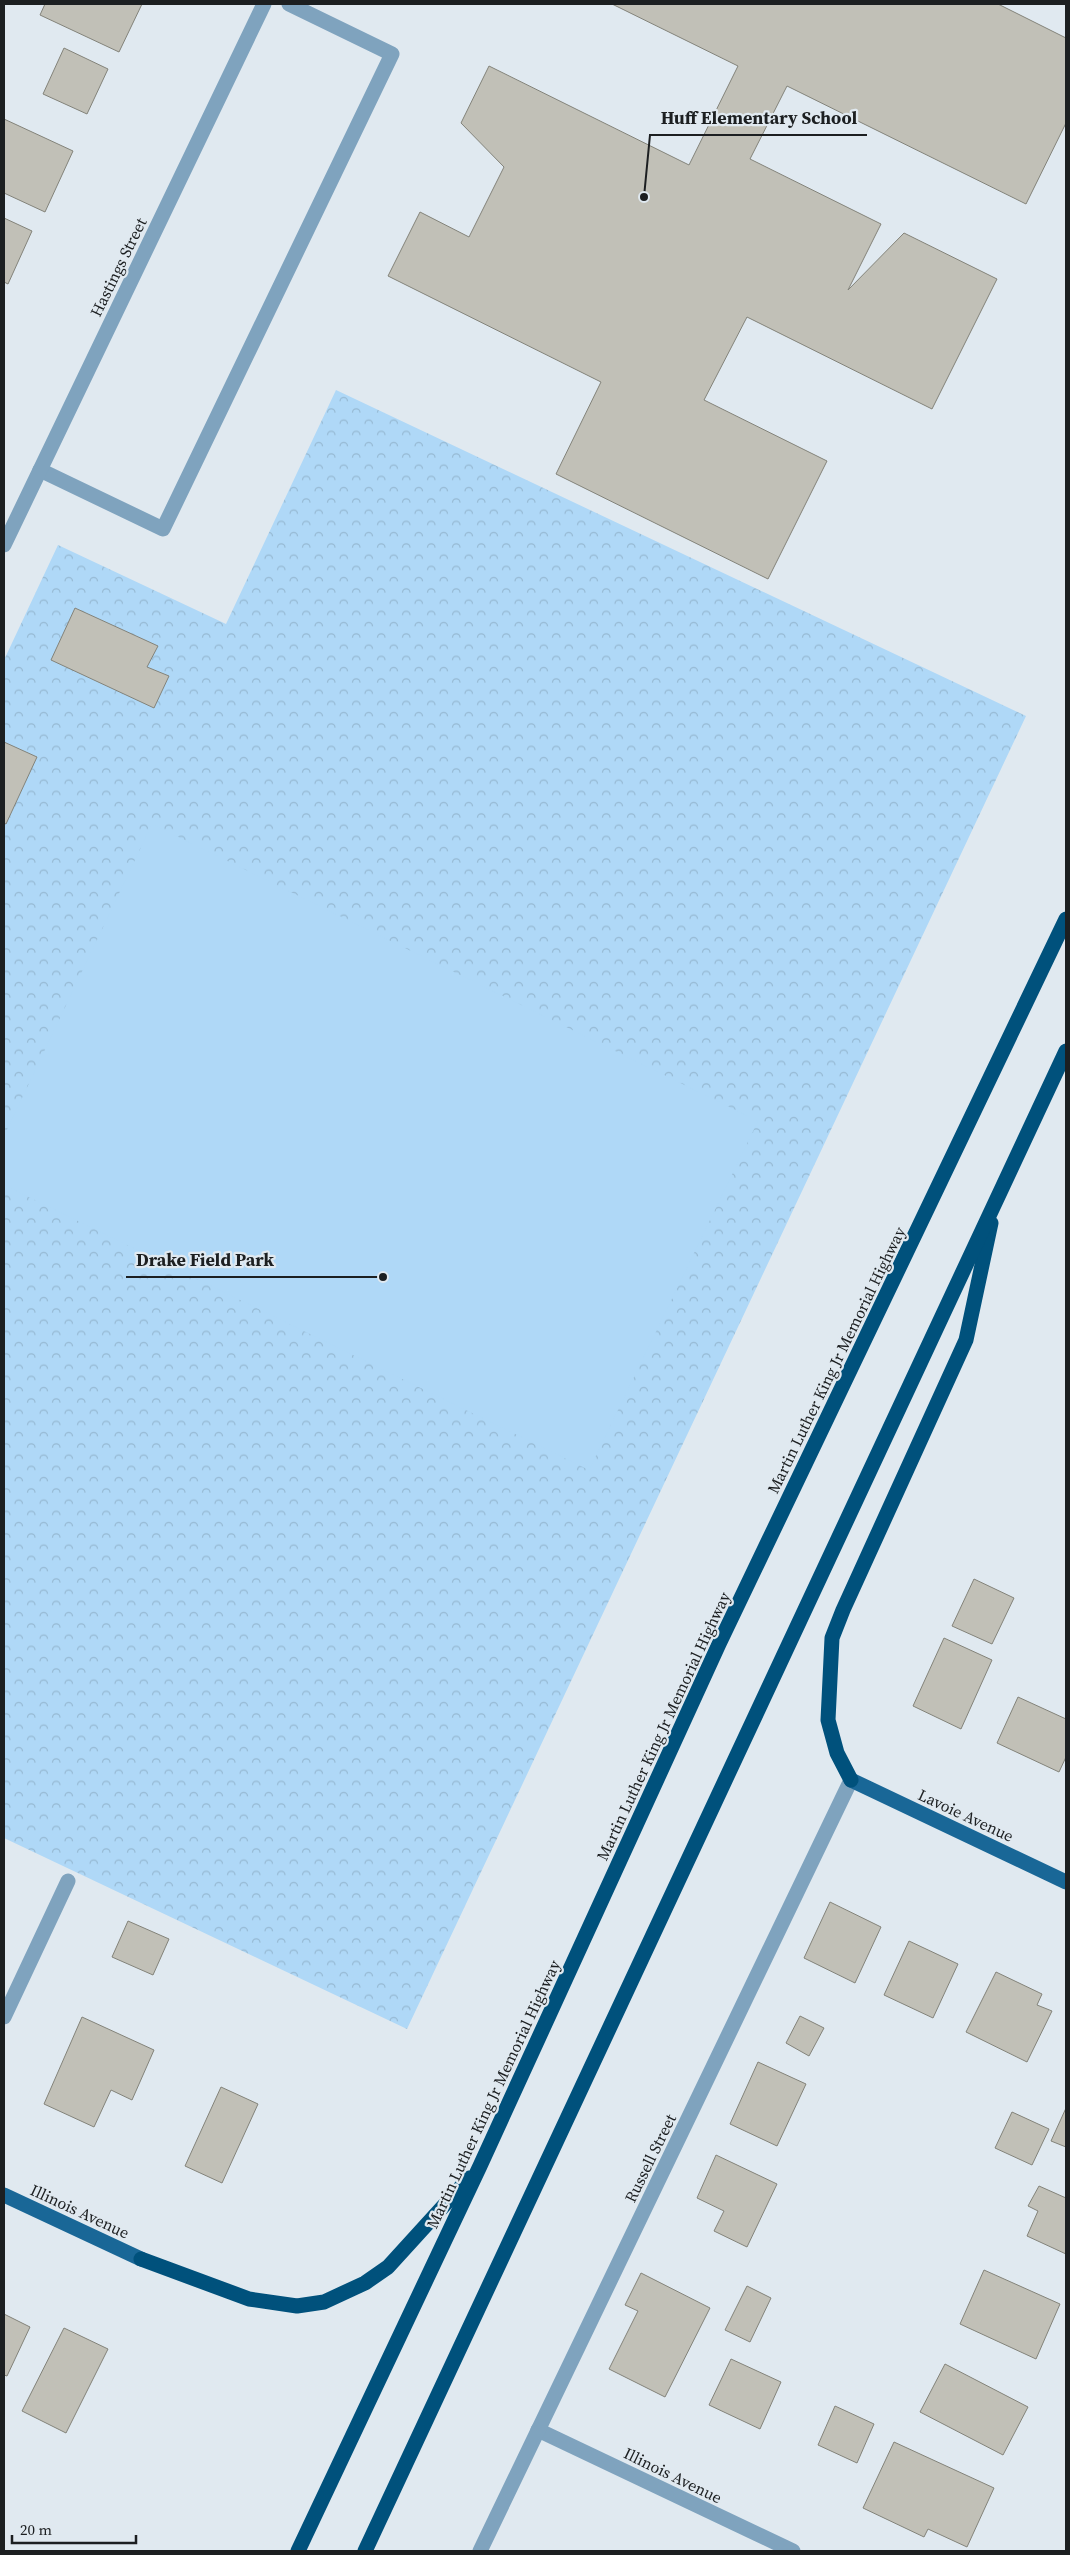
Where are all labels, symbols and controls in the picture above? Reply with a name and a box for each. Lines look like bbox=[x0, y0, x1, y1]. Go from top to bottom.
callout: Huff Elementary School bbox=[650, 102, 867, 135]
text: Huff Elementary School bbox=[661, 105, 858, 130]
street label: Hastings Street bbox=[85, 213, 152, 320]
street label: Martin Luther King Jr Memorial Highway bbox=[762, 1222, 911, 1497]
callout: Drake Field Park bbox=[126, 1244, 284, 1277]
text: Drake Field Park bbox=[136, 1247, 274, 1272]
street label: Martin Luther King Jr Memorial Highway bbox=[591, 1587, 735, 1864]
street label: Lavoie Avenue bbox=[915, 1783, 1017, 1847]
street label: Martin Luther King Jr Memorial Highway bbox=[421, 1955, 565, 2232]
street label: Russell Street bbox=[619, 2109, 681, 2206]
street label: Illinois Avenue bbox=[27, 2178, 133, 2244]
street label: Illinois Avenue bbox=[620, 2442, 726, 2508]
scale bar bbox=[12, 2512, 136, 2544]
text: 20 m bbox=[20, 2519, 52, 2540]

